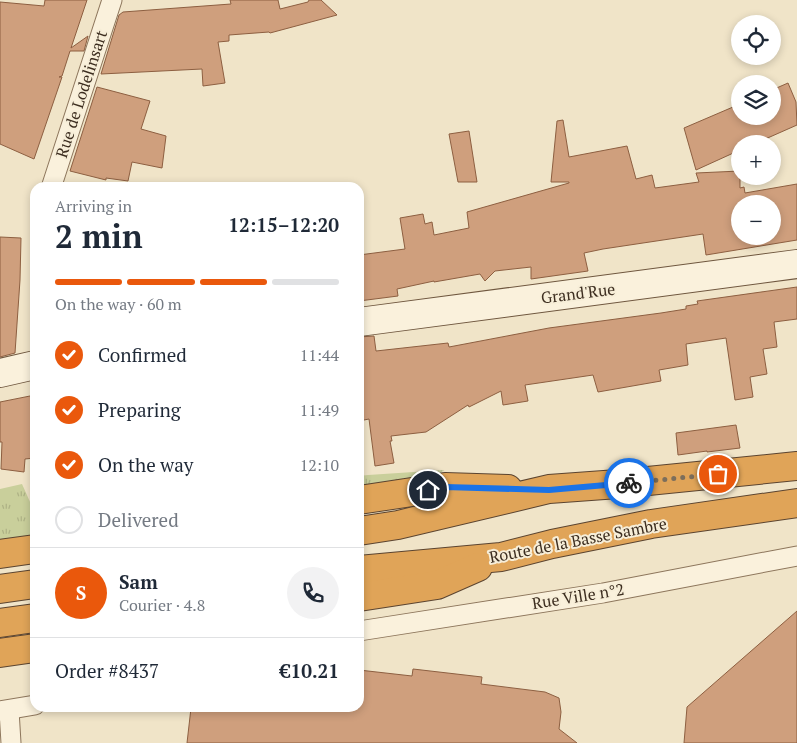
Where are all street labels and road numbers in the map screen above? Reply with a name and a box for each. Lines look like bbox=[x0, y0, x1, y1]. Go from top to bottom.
street label: Rue de Lodelinsart bbox=[50, 27, 112, 161]
street label: Grand'Rue bbox=[540, 278, 616, 308]
street label: Route de la Basse Sambre bbox=[487, 512, 669, 568]
street label: Rue Ville n°2 bbox=[530, 578, 626, 614]

